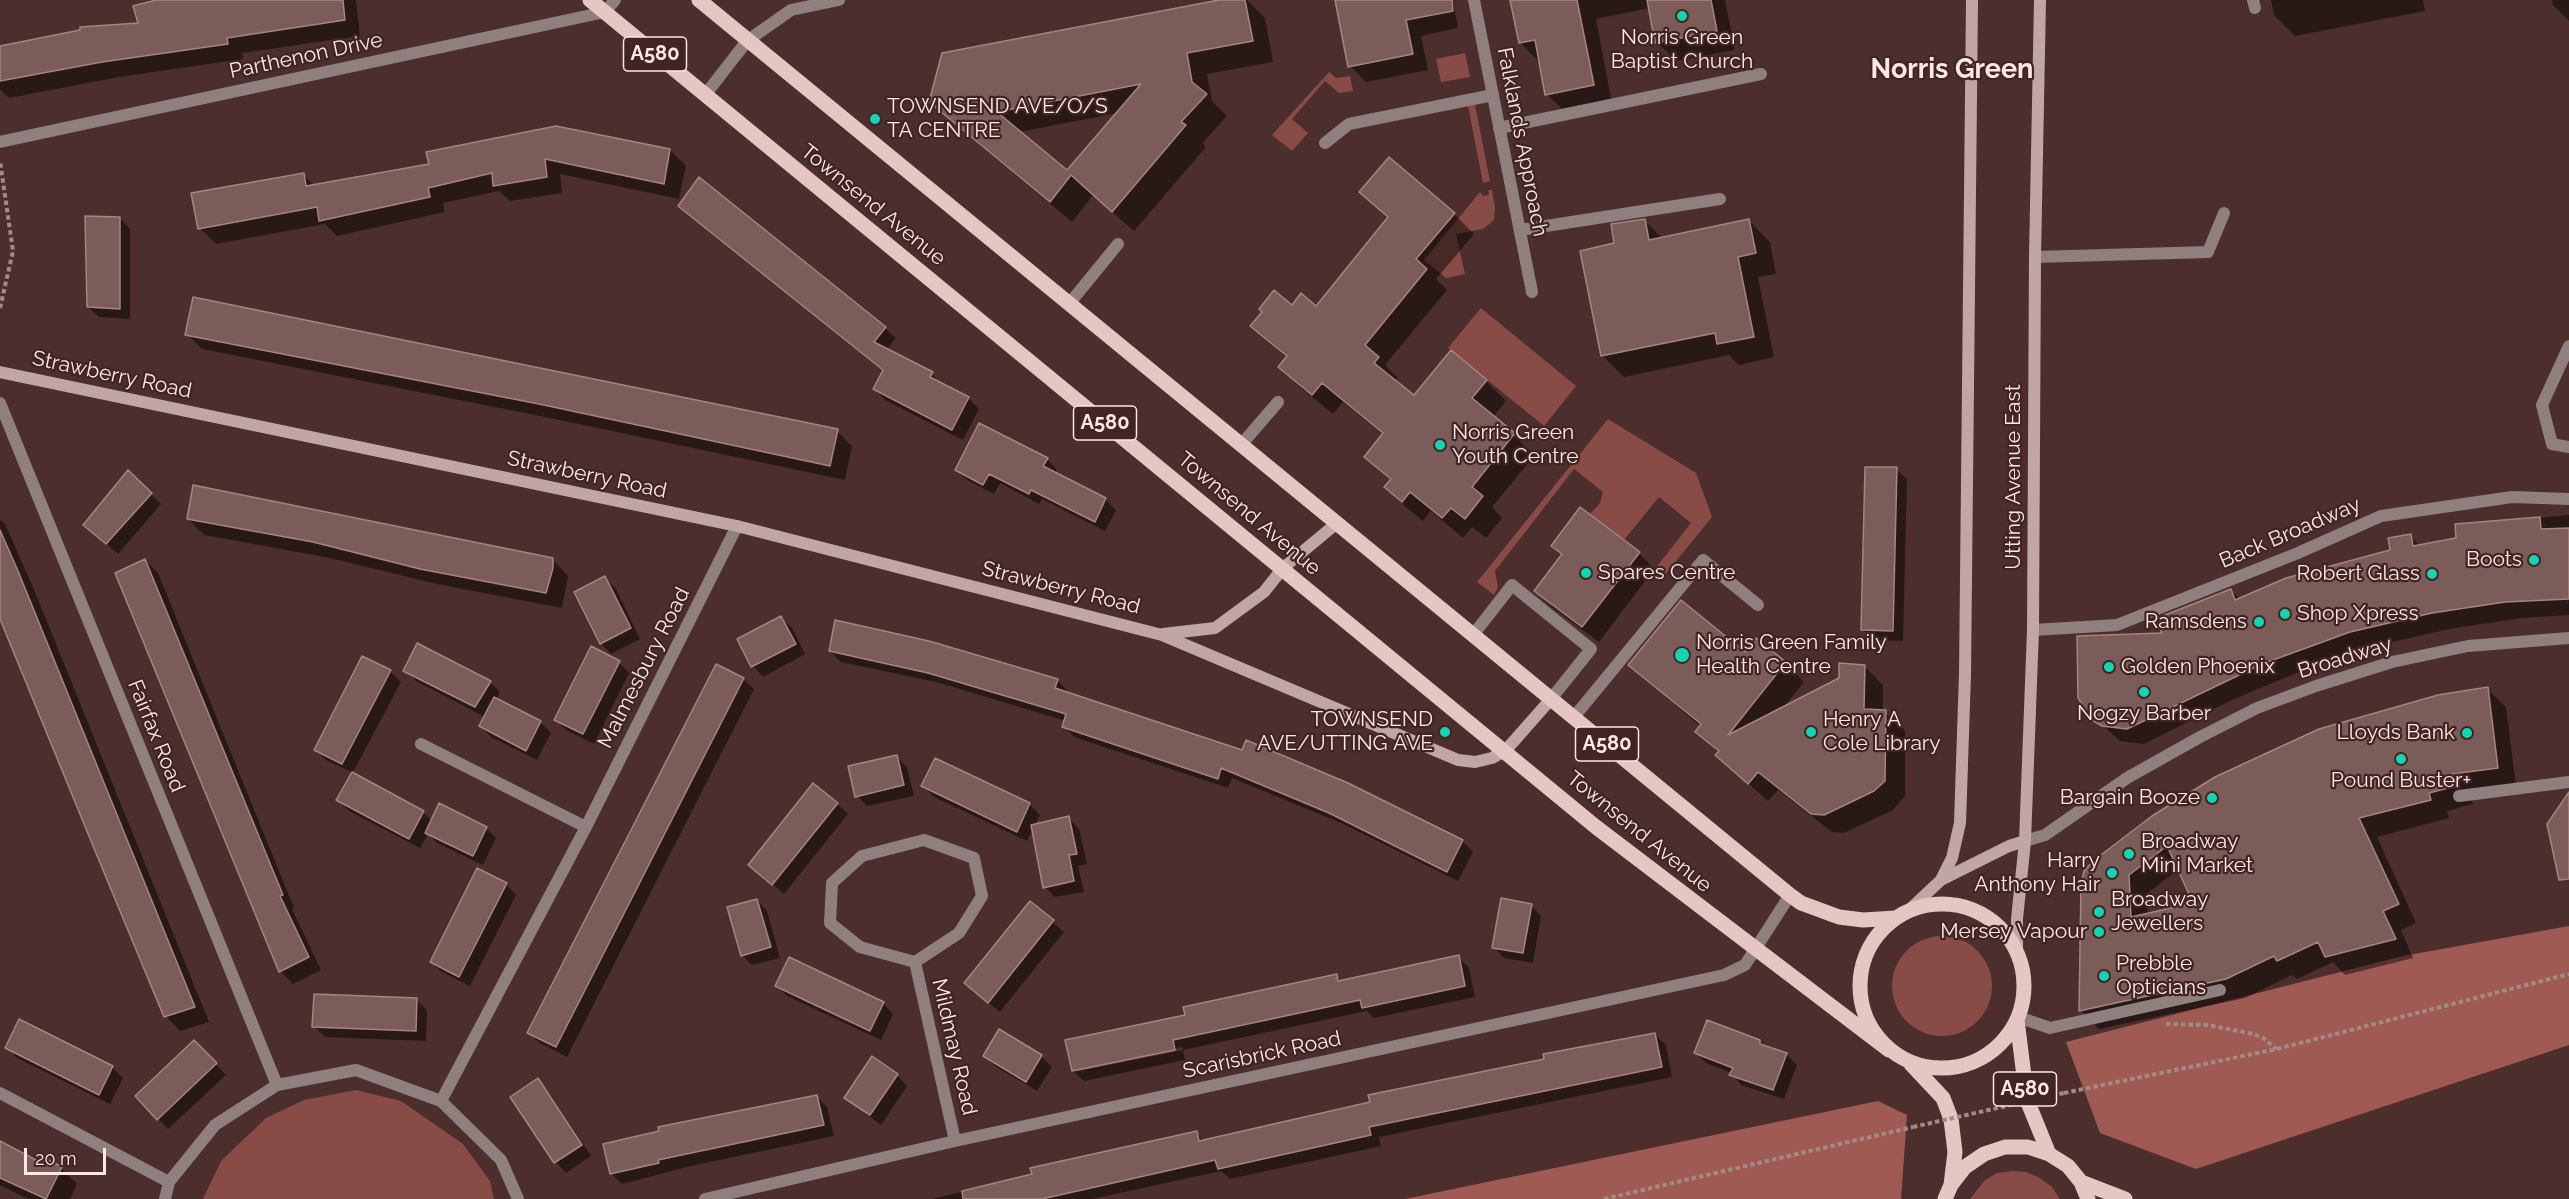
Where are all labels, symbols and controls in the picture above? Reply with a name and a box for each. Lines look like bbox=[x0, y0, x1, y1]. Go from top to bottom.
marker: Norris Green Baptist Church bbox=[1675, 9, 1689, 23]
place label: Norris Green Baptist Church bbox=[1611, 25, 1753, 75]
street label: Parthenon Drive bbox=[227, 27, 385, 85]
road number: A580 bbox=[624, 37, 686, 71]
street label: Falklands Approach bbox=[1491, 45, 1553, 239]
district label: Norris Green bbox=[1871, 54, 2033, 86]
place label: TOWNSEND AVE/O/S TA CENTRE bbox=[887, 94, 1108, 144]
marker: TOWNSEND AVE/O/S TA CENTRE bbox=[868, 112, 882, 126]
street label: Townsend Avenue bbox=[796, 139, 950, 271]
street label: Strawberry Road bbox=[30, 346, 194, 404]
street label: Utting Avenue East bbox=[2001, 384, 2027, 570]
road number: A580 bbox=[1074, 406, 1136, 440]
place label: Norris Green Youth Centre bbox=[1452, 420, 1579, 470]
marker: Norris Green Youth Centre bbox=[1433, 438, 1447, 452]
street label: Strawberry Road bbox=[505, 446, 669, 504]
street label: Townsend Avenue bbox=[1172, 447, 1326, 581]
street label: Back Broadway bbox=[2216, 492, 2364, 574]
place label: Boots bbox=[2466, 547, 2522, 573]
marker: Boots bbox=[2527, 553, 2541, 567]
street label: Strawberry Road bbox=[979, 556, 1143, 620]
place label: Spares Centre bbox=[1598, 560, 1735, 586]
place label: Robert Glass bbox=[2297, 561, 2420, 587]
marker: Spares Centre bbox=[1579, 566, 1593, 580]
marker: Robert Glass bbox=[2425, 567, 2439, 581]
street label: Malmesbury Road bbox=[593, 583, 695, 753]
place label: Shop Xpress bbox=[2297, 601, 2419, 627]
marker: Shop Xpress bbox=[2278, 607, 2292, 621]
place label: Ramsdens bbox=[2145, 609, 2247, 635]
marker: Ramsdens bbox=[2252, 615, 2266, 629]
place label: Norris Green Family Health Centre bbox=[1696, 630, 1887, 680]
street label: Broadway bbox=[2295, 632, 2395, 684]
marker: Norris Green Family Health Centre bbox=[1673, 646, 1691, 664]
place label: Golden Phoenix bbox=[2121, 654, 2275, 680]
marker: Golden Phoenix bbox=[2102, 660, 2116, 674]
street label: Fairfax Road bbox=[122, 676, 190, 796]
marker: Nogzy Barber bbox=[2137, 685, 2151, 699]
place label: Nogzy Barber bbox=[2077, 701, 2211, 727]
place label: TOWNSEND AVE/UTTING AVE bbox=[1257, 707, 1433, 757]
place label: Henry A Cole Library bbox=[1823, 707, 1941, 757]
place label: Lloyds Bank bbox=[2337, 720, 2455, 746]
marker: TOWNSEND AVE/UTTING AVE bbox=[1438, 725, 1452, 739]
marker: Henry A Cole Library bbox=[1804, 725, 1818, 739]
marker: Lloyds Bank bbox=[2460, 726, 2474, 740]
road number: A580 bbox=[1576, 727, 1638, 761]
marker: Pound Buster+ bbox=[2394, 752, 2408, 766]
street label: Townsend Avenue bbox=[1562, 766, 1716, 898]
place label: Pound Buster+ bbox=[2331, 768, 2471, 794]
place label: Bargain Booze bbox=[2060, 785, 2200, 811]
marker: Bargain Booze bbox=[2205, 791, 2219, 805]
place label: Broadway Mini Market bbox=[2141, 829, 2253, 879]
marker: Broadway Mini Market bbox=[2122, 847, 2136, 861]
place label: Harry Anthony Hair bbox=[1974, 848, 2100, 898]
marker: Harry Anthony Hair bbox=[2105, 866, 2119, 880]
place label: Broadway Jewellers bbox=[2111, 887, 2208, 937]
marker: Broadway Jewellers bbox=[2092, 905, 2106, 919]
place label: Mersey Vapour bbox=[1940, 919, 2087, 945]
marker: Mersey Vapour bbox=[2092, 925, 2106, 939]
place label: Prebble Opticians bbox=[2116, 951, 2206, 1001]
marker: Prebble Opticians bbox=[2097, 969, 2111, 983]
street label: Mildmay Road bbox=[926, 976, 982, 1118]
street label: Scarisbrick Road bbox=[1181, 1026, 1343, 1084]
road number: A580 bbox=[1994, 1072, 2056, 1106]
scale bar bbox=[27, 1136, 110, 1174]
text: 20 m bbox=[35, 1148, 77, 1169]

